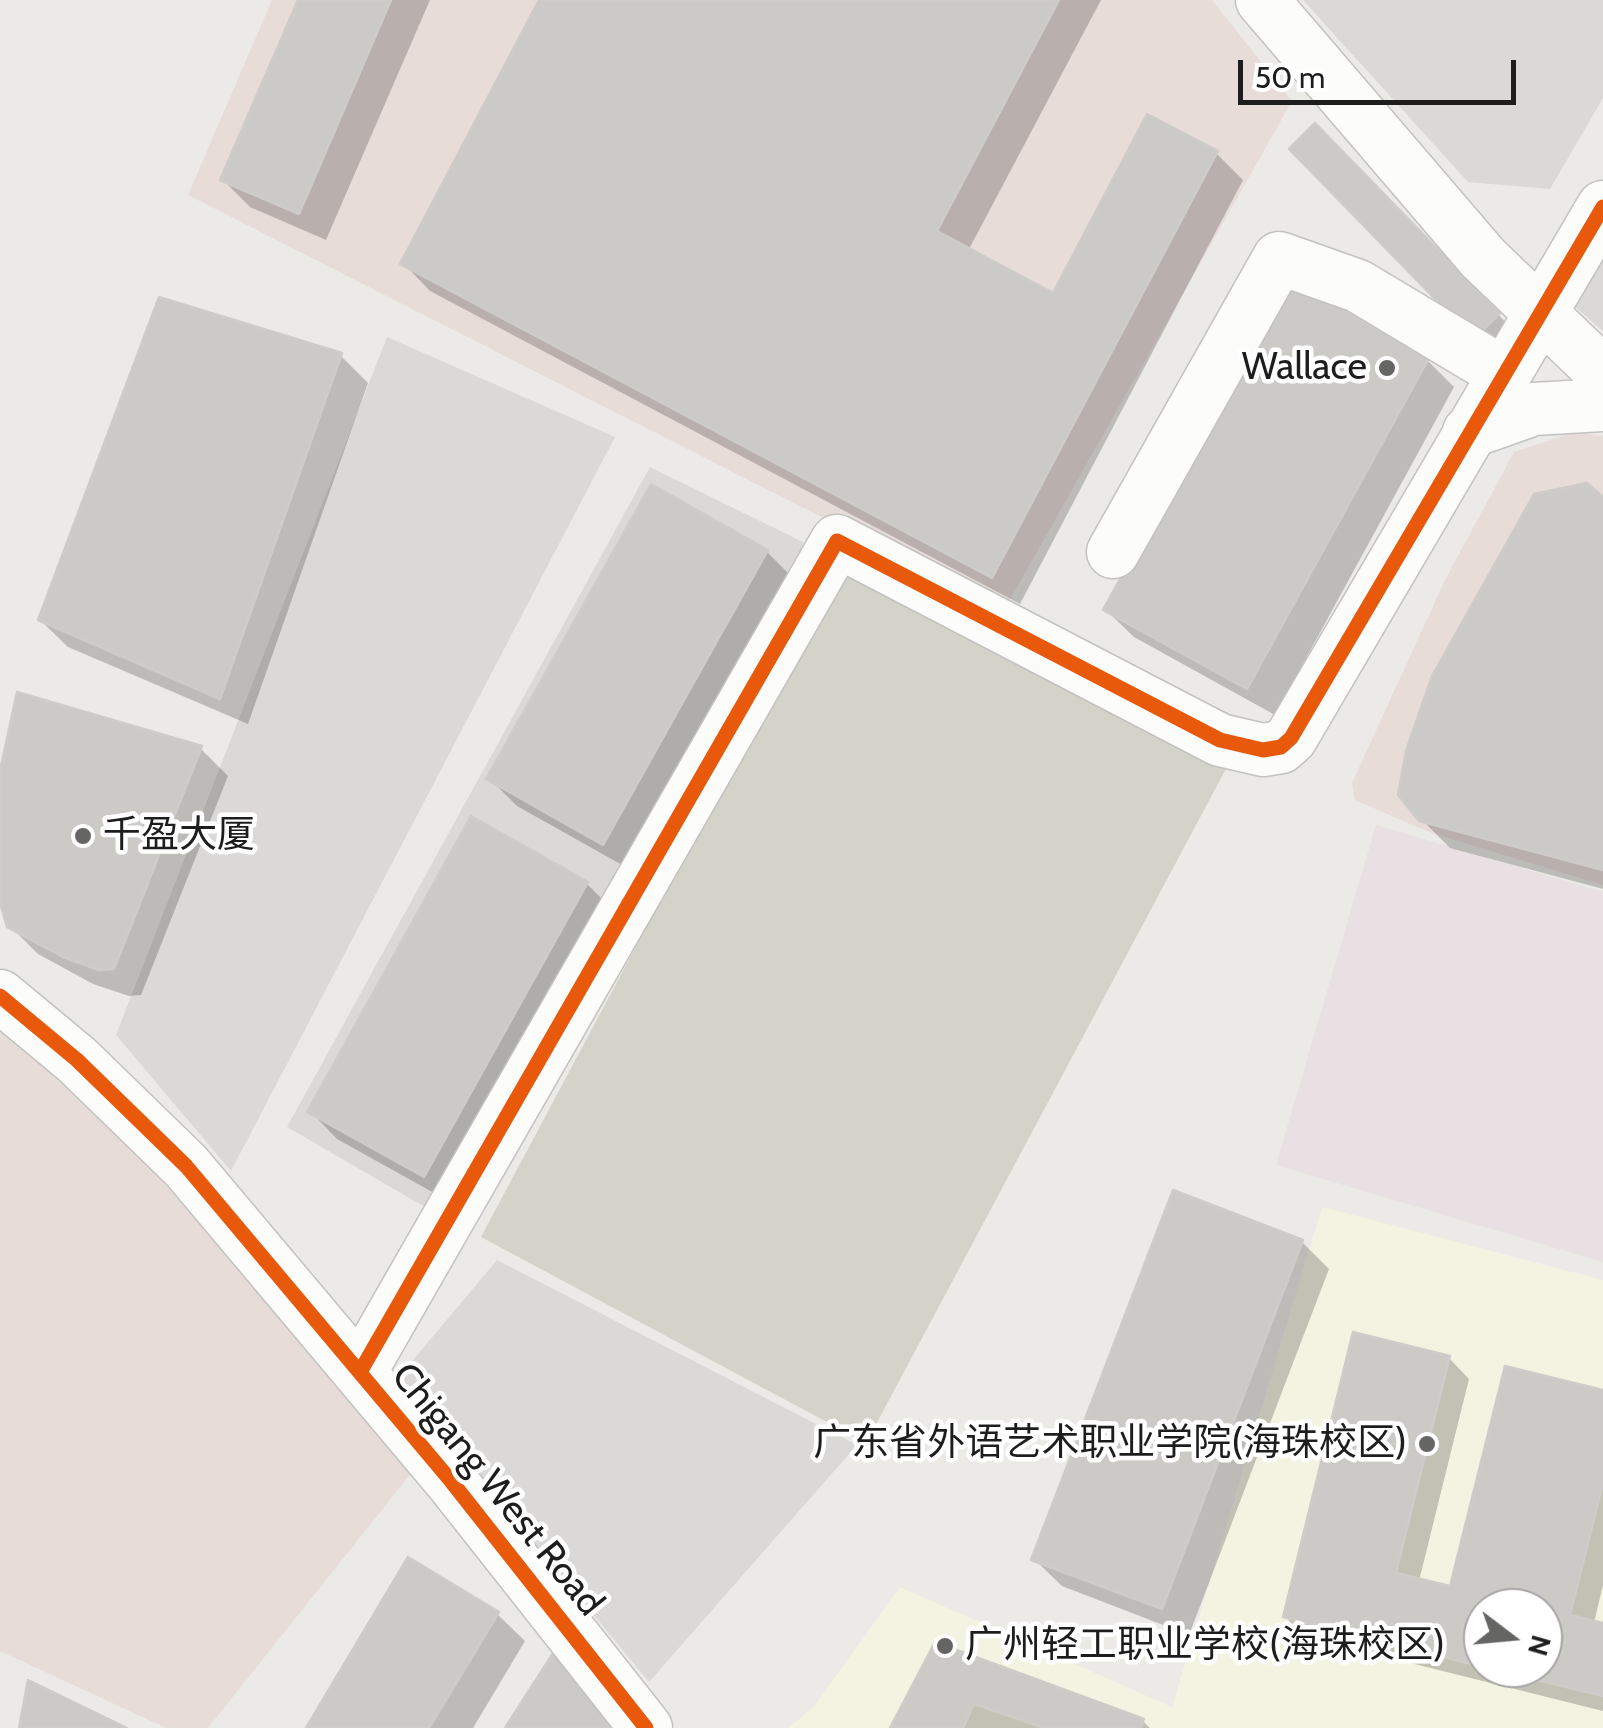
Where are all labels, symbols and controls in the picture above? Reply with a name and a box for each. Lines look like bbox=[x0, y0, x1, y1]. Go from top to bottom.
scale bar bbox=[1243, 40, 1520, 102]
text: 50 m bbox=[1255, 59, 1325, 96]
place label: Wallace bbox=[1242, 345, 1367, 391]
marker: Wallace bbox=[1376, 357, 1398, 379]
place label: 千盈大厦 bbox=[103, 813, 255, 859]
marker: 千盈大厦 bbox=[72, 825, 94, 847]
street label: Chigang West Road bbox=[381, 1355, 613, 1625]
place label: 广东省外语艺术职业学院(海珠校区) bbox=[813, 1421, 1407, 1467]
marker: 广东省外语艺术职业学院(海珠校区) bbox=[1416, 1433, 1438, 1455]
north arrow bbox=[1463, 1588, 1563, 1688]
place label: 广州轻工职业学校(海珠校区) bbox=[965, 1623, 1445, 1669]
text: N bbox=[1521, 1632, 1559, 1660]
marker: 广州轻工职业学校(海珠校区) bbox=[934, 1635, 956, 1657]

